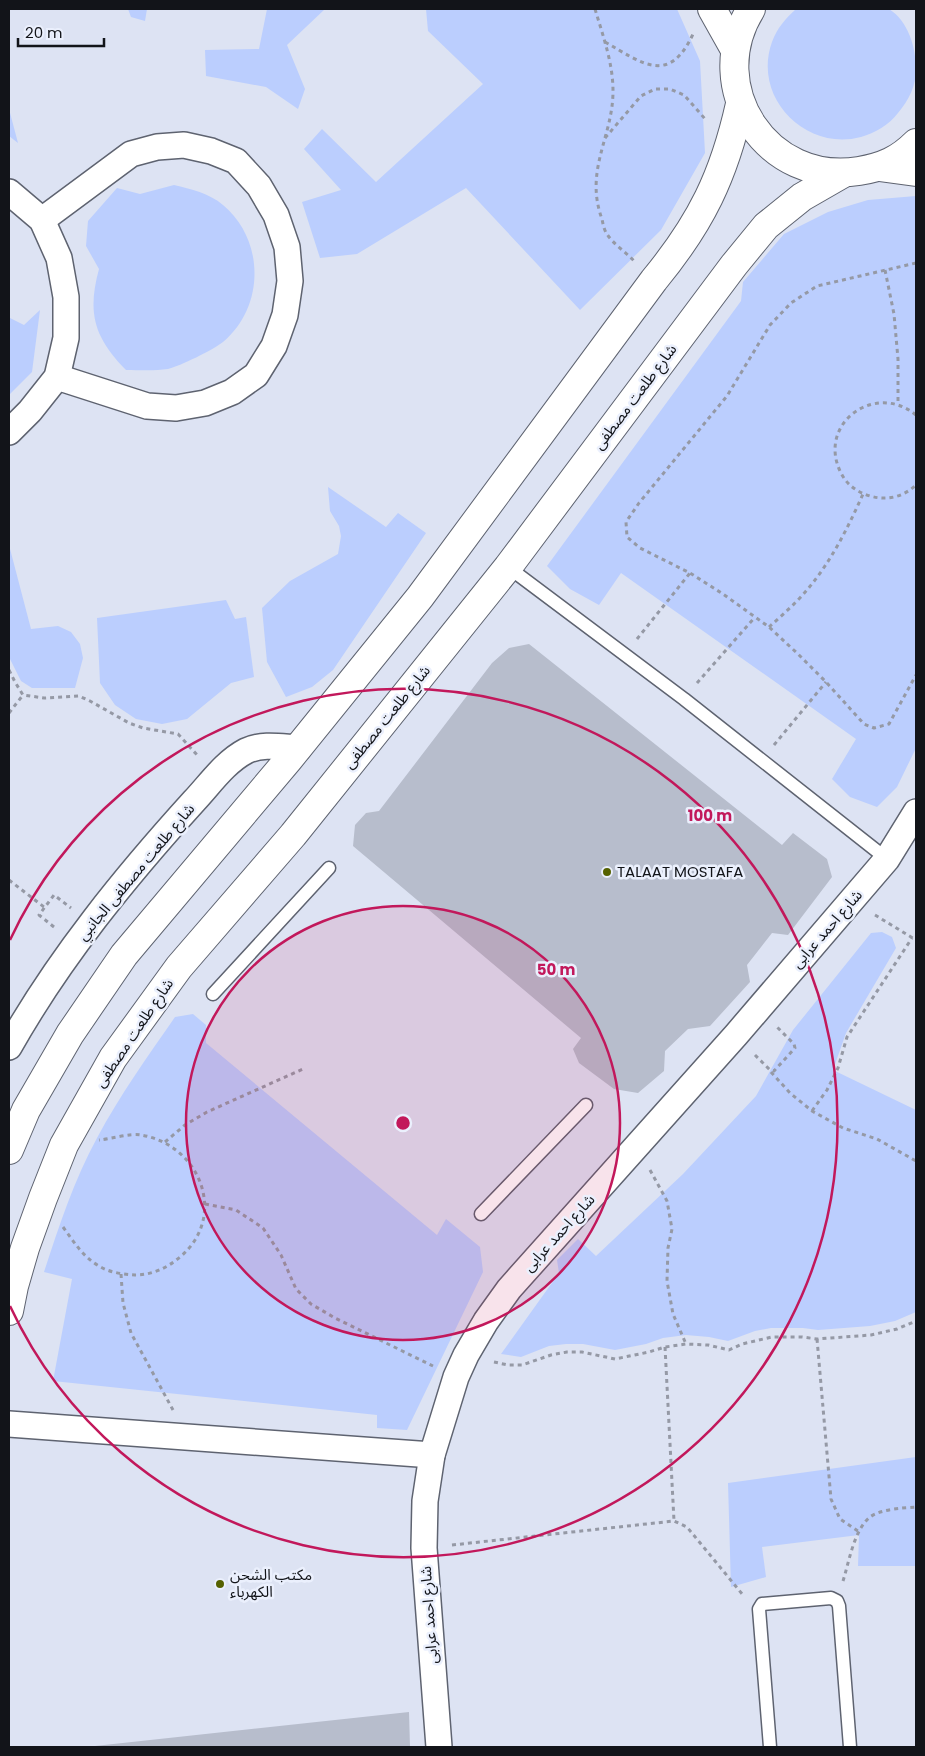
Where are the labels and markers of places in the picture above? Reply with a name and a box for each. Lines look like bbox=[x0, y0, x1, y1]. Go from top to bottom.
place label: TALAAT MOSTAFA bbox=[617, 861, 743, 882]
marker: TALAAT MOSTAFA bbox=[601, 866, 613, 878]
centre of rings bbox=[394, 1114, 412, 1132]
place label: مكتب الشحن الكهرباء bbox=[230, 1564, 312, 1602]
marker: مكتب الشحن الكهرباء bbox=[214, 1578, 226, 1590]

